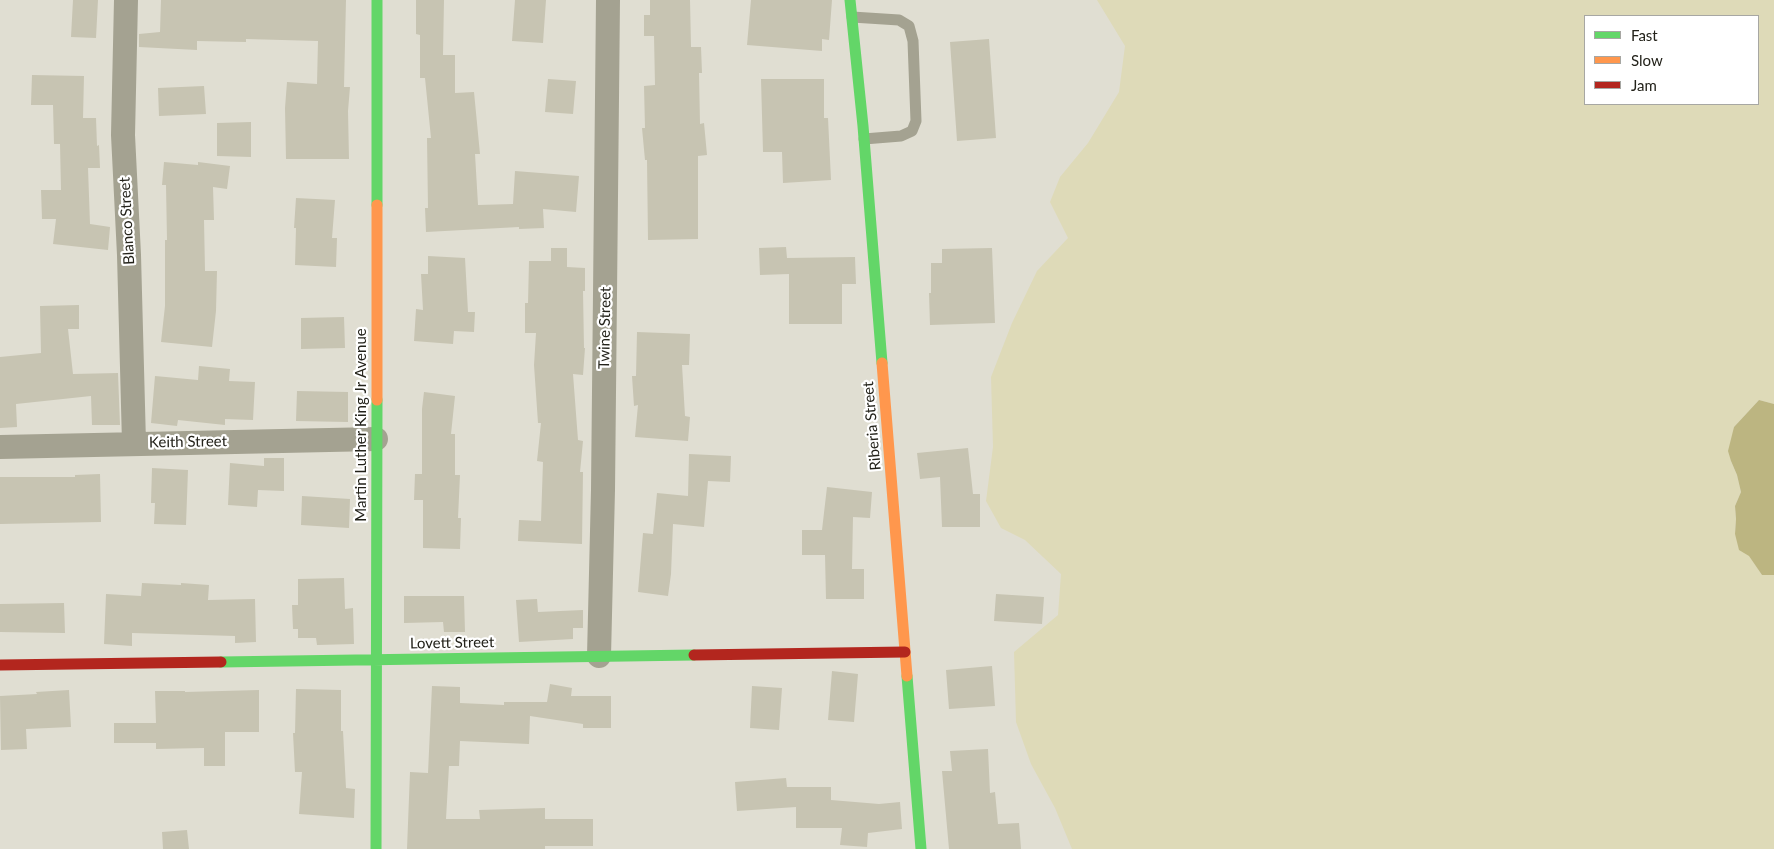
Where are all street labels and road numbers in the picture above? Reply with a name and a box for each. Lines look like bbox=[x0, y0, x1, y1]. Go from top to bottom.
street label: Blanco Street bbox=[116, 177, 138, 265]
street label: Twine Street bbox=[595, 287, 615, 369]
street label: Martin Luther King Jr Avenue bbox=[352, 328, 370, 522]
street label: Riberia Street bbox=[859, 381, 885, 471]
street label: Keith Street bbox=[149, 432, 227, 452]
street label: Lovett Street bbox=[410, 633, 494, 653]

